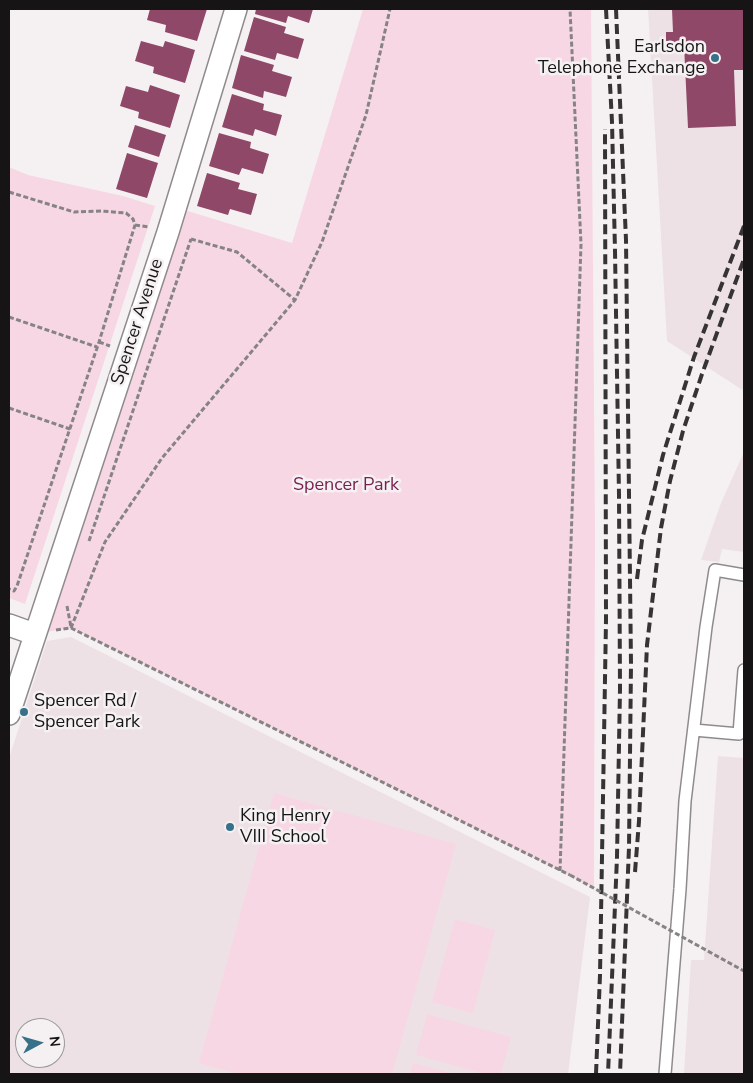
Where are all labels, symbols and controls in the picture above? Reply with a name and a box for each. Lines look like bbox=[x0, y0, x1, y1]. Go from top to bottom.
place label: Earlsdon Telephone Exchange bbox=[538, 37, 705, 80]
marker: Earlsdon Telephone Exchange bbox=[709, 52, 721, 64]
street label: Spencer Avenue bbox=[107, 256, 169, 388]
park label: Spencer Park bbox=[293, 475, 399, 497]
place label: Spencer Rd / Spencer Park bbox=[34, 691, 140, 734]
marker: Spencer Rd / Spencer Park bbox=[18, 706, 30, 718]
place label: King Henry VIII School bbox=[240, 806, 331, 849]
marker: King Henry VIII School bbox=[224, 821, 236, 833]
north arrow bbox=[15, 1018, 65, 1068]
text: N bbox=[44, 1035, 64, 1048]

